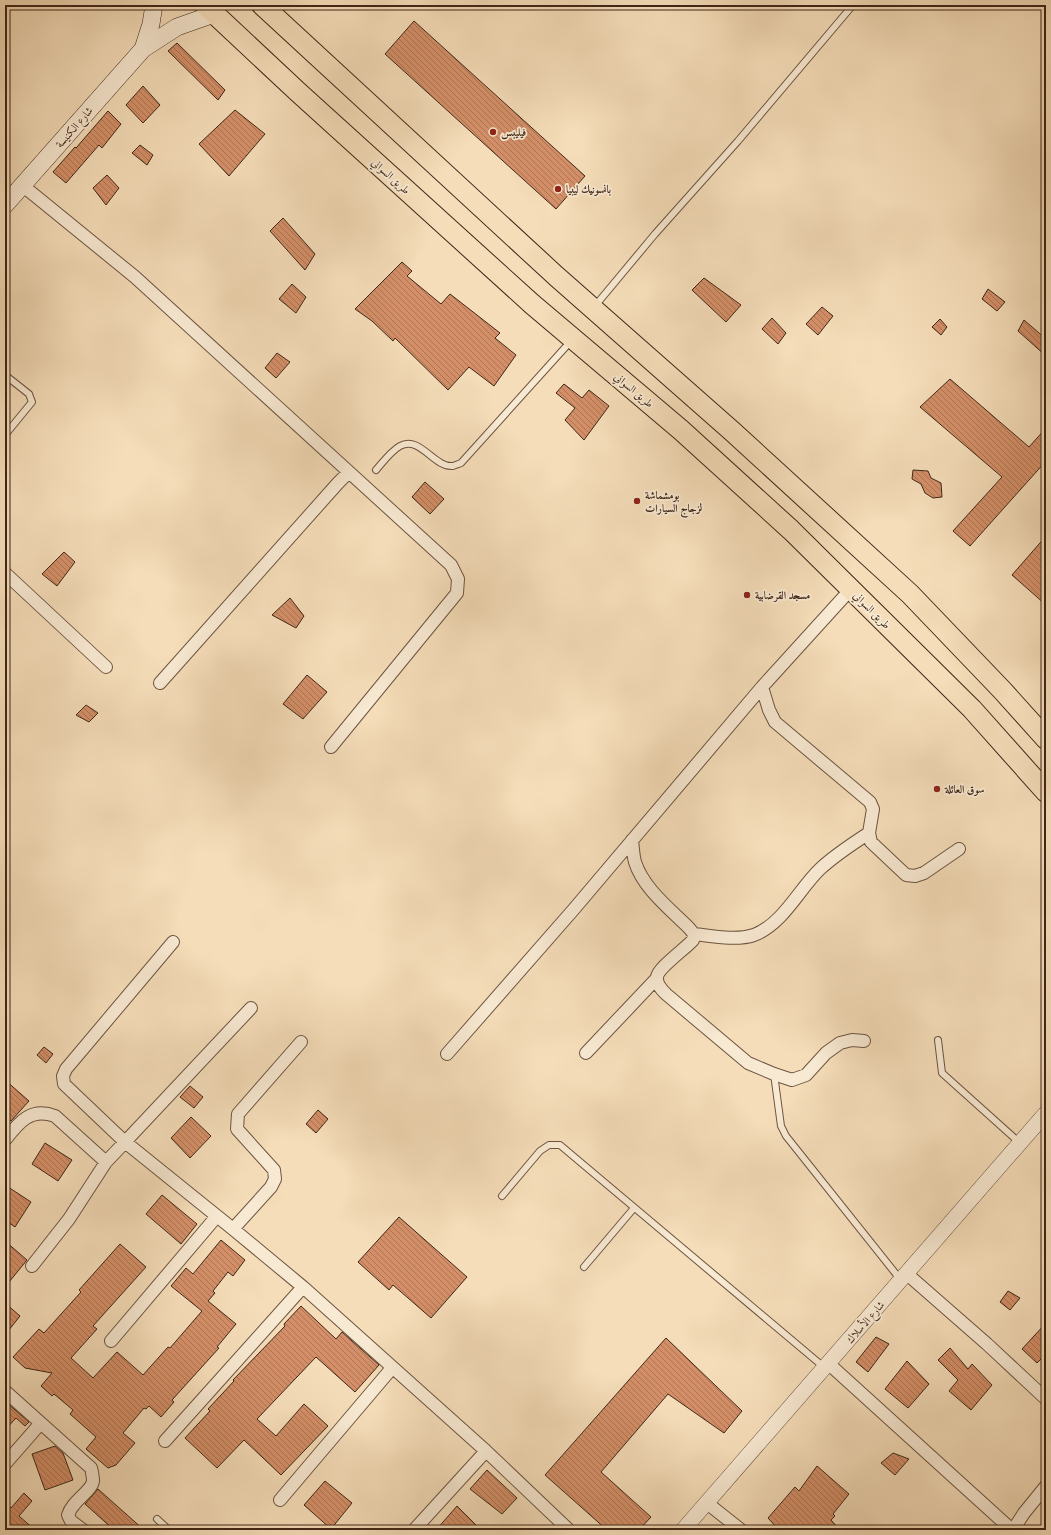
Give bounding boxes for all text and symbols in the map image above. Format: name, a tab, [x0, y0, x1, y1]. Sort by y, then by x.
street label: شارع الكنيسة	[53, 104, 98, 152]
place label: فيليبس	[501, 126, 526, 140]
marker: فيليبس	[488, 127, 498, 137]
street label: طريق السواني	[367, 156, 413, 199]
place label: بانسونيك ليبيا	[566, 183, 611, 197]
marker: بانسونيك ليبيا	[553, 184, 563, 194]
street label: طريق السواني	[610, 370, 656, 412]
place label: بومشماشة لزجاج السيارات	[645, 489, 702, 518]
marker: بومشماشة لزجاج السيارات	[632, 496, 642, 506]
place label: مسجد القرضابية	[755, 589, 810, 603]
street label: طريق السواني	[849, 589, 893, 633]
marker: مسجد القرضابية	[742, 590, 752, 600]
place label: سوق العائلة	[944, 783, 984, 797]
marker: سوق العائلة	[932, 784, 942, 794]
street label: شارع الأسلاك	[842, 1297, 890, 1348]

